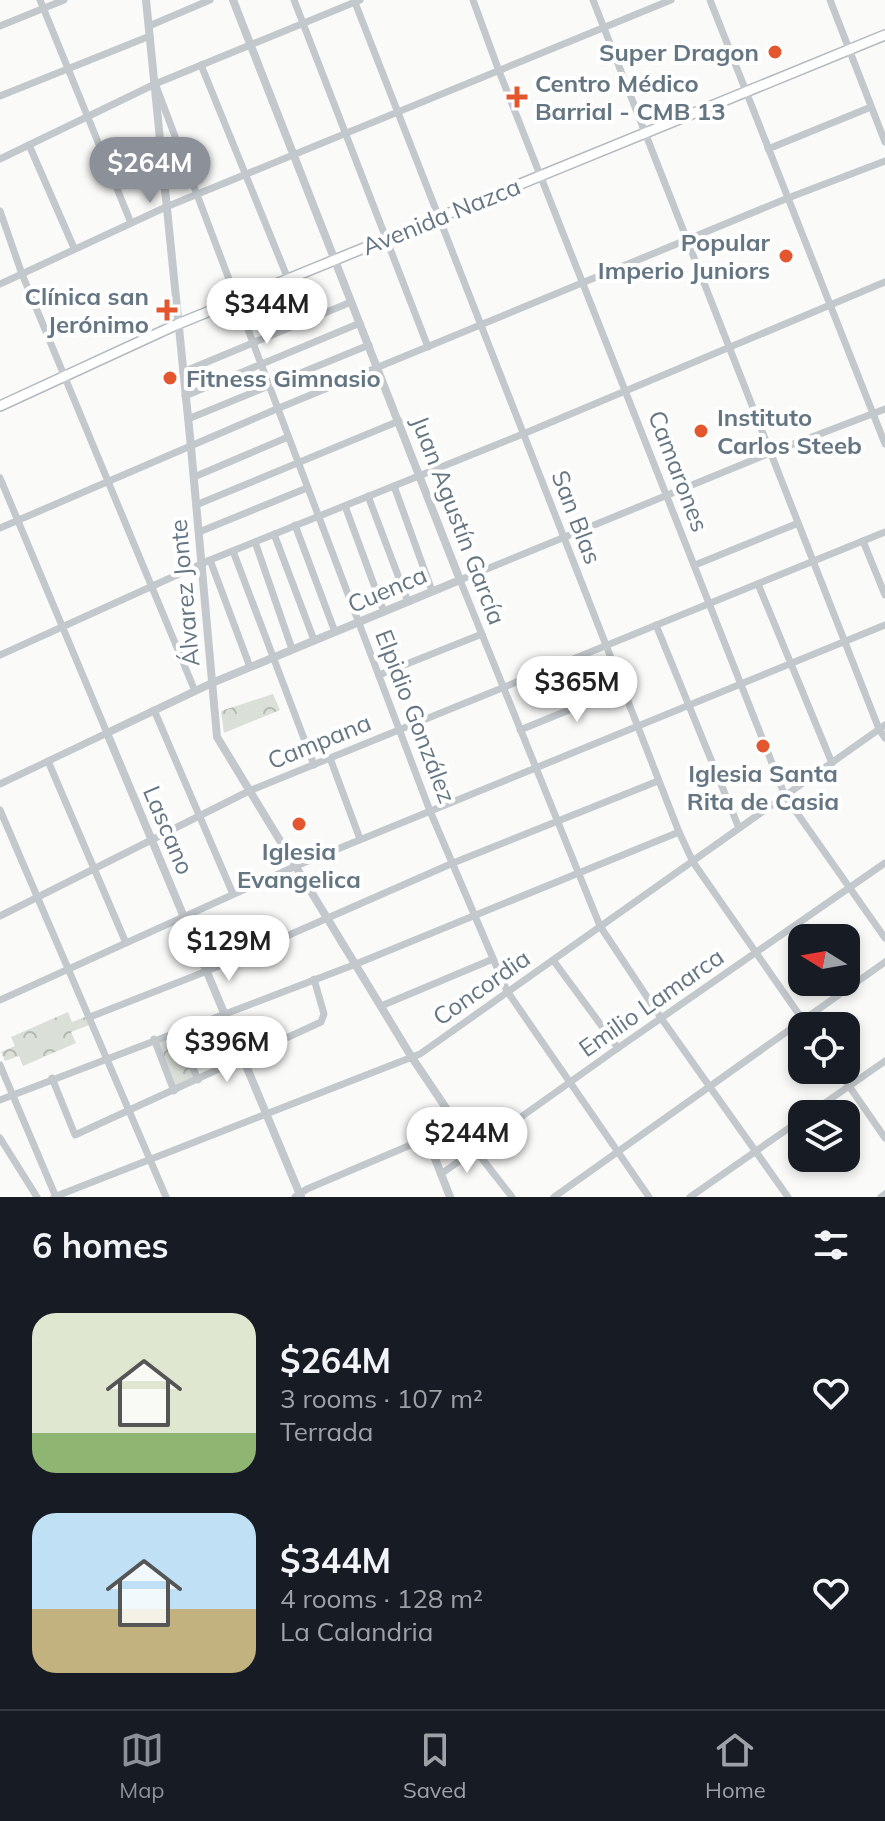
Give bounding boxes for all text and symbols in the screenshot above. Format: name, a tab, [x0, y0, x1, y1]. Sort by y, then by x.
place label: Super Dragon	[599, 37, 759, 67]
marker: Super Dragon	[766, 43, 784, 61]
place label: Centro Médico Barrial - CMB 13	[535, 68, 726, 126]
marker: Centro Médico Barrial - CMB 13	[506, 86, 528, 108]
pin: $264M	[94, 137, 206, 205]
text: $264M	[107, 146, 193, 179]
street label: Avenida Nazca	[357, 171, 525, 261]
place label: Popular Imperio Juniors	[598, 227, 771, 285]
marker: Popular Imperio Juniors	[777, 247, 795, 265]
pin: $344M	[211, 278, 323, 346]
place label: Clínica san Jerónimo	[24, 281, 149, 339]
text: $344M	[224, 287, 310, 320]
marker: Clínica san Jerónimo	[156, 299, 178, 321]
place label: Fitness Gimnasio	[186, 363, 381, 393]
marker: Fitness Gimnasio	[161, 369, 179, 387]
place label: Instituto Carlos Steeb	[717, 402, 862, 460]
street label: Camarones	[642, 406, 716, 536]
street label: Juan Agustín García	[405, 411, 513, 629]
marker: Instituto Carlos Steeb	[692, 422, 710, 440]
street label: San Blas	[545, 466, 609, 568]
street label: Álvarez Jonte	[163, 518, 205, 668]
street label: Cuenca	[343, 559, 431, 619]
street label: Elpidio González	[369, 625, 463, 807]
pin: $365M	[521, 656, 633, 724]
text: $365M	[534, 665, 620, 698]
street label: Campana	[263, 707, 375, 775]
marker: Iglesia Santa Rita de Casia	[754, 737, 772, 755]
place label: Iglesia Santa Rita de Casia	[687, 758, 839, 816]
street label: Lascano	[137, 781, 201, 879]
marker: Iglesia Evangelica	[290, 815, 308, 833]
place label: Iglesia Evangelica	[237, 836, 361, 894]
pin: $129M	[173, 915, 285, 983]
text: $129M	[186, 924, 272, 957]
north arrow	[788, 924, 860, 996]
map controls	[788, 924, 860, 1172]
street label: Emilio Lamarca	[573, 941, 729, 1063]
street label: Concordia	[427, 943, 535, 1031]
button: locate	[788, 1012, 860, 1084]
pin: $396M	[171, 1016, 283, 1084]
text: $396M	[184, 1025, 270, 1058]
button: layers	[788, 1100, 860, 1172]
pin: $244M	[411, 1107, 523, 1175]
text: $244M	[424, 1116, 510, 1149]
icon: filters	[809, 1223, 853, 1267]
text: 6 homes	[32, 1224, 169, 1267]
text: $264M	[280, 1339, 391, 1382]
icon: home	[96, 1345, 192, 1441]
icon: heart	[809, 1371, 853, 1415]
text: 3 rooms · 107 m²	[280, 1382, 483, 1415]
text: Terrada	[280, 1415, 373, 1448]
text: $344M	[280, 1539, 391, 1582]
icon: home	[96, 1545, 192, 1641]
icon: heart	[809, 1571, 853, 1615]
text: 4 rooms · 128 m²	[280, 1582, 483, 1615]
text: La Calandria	[280, 1615, 433, 1648]
tab: Map	[119, 1728, 165, 1804]
tab: Saved	[403, 1728, 467, 1804]
tab: Home	[705, 1728, 766, 1804]

